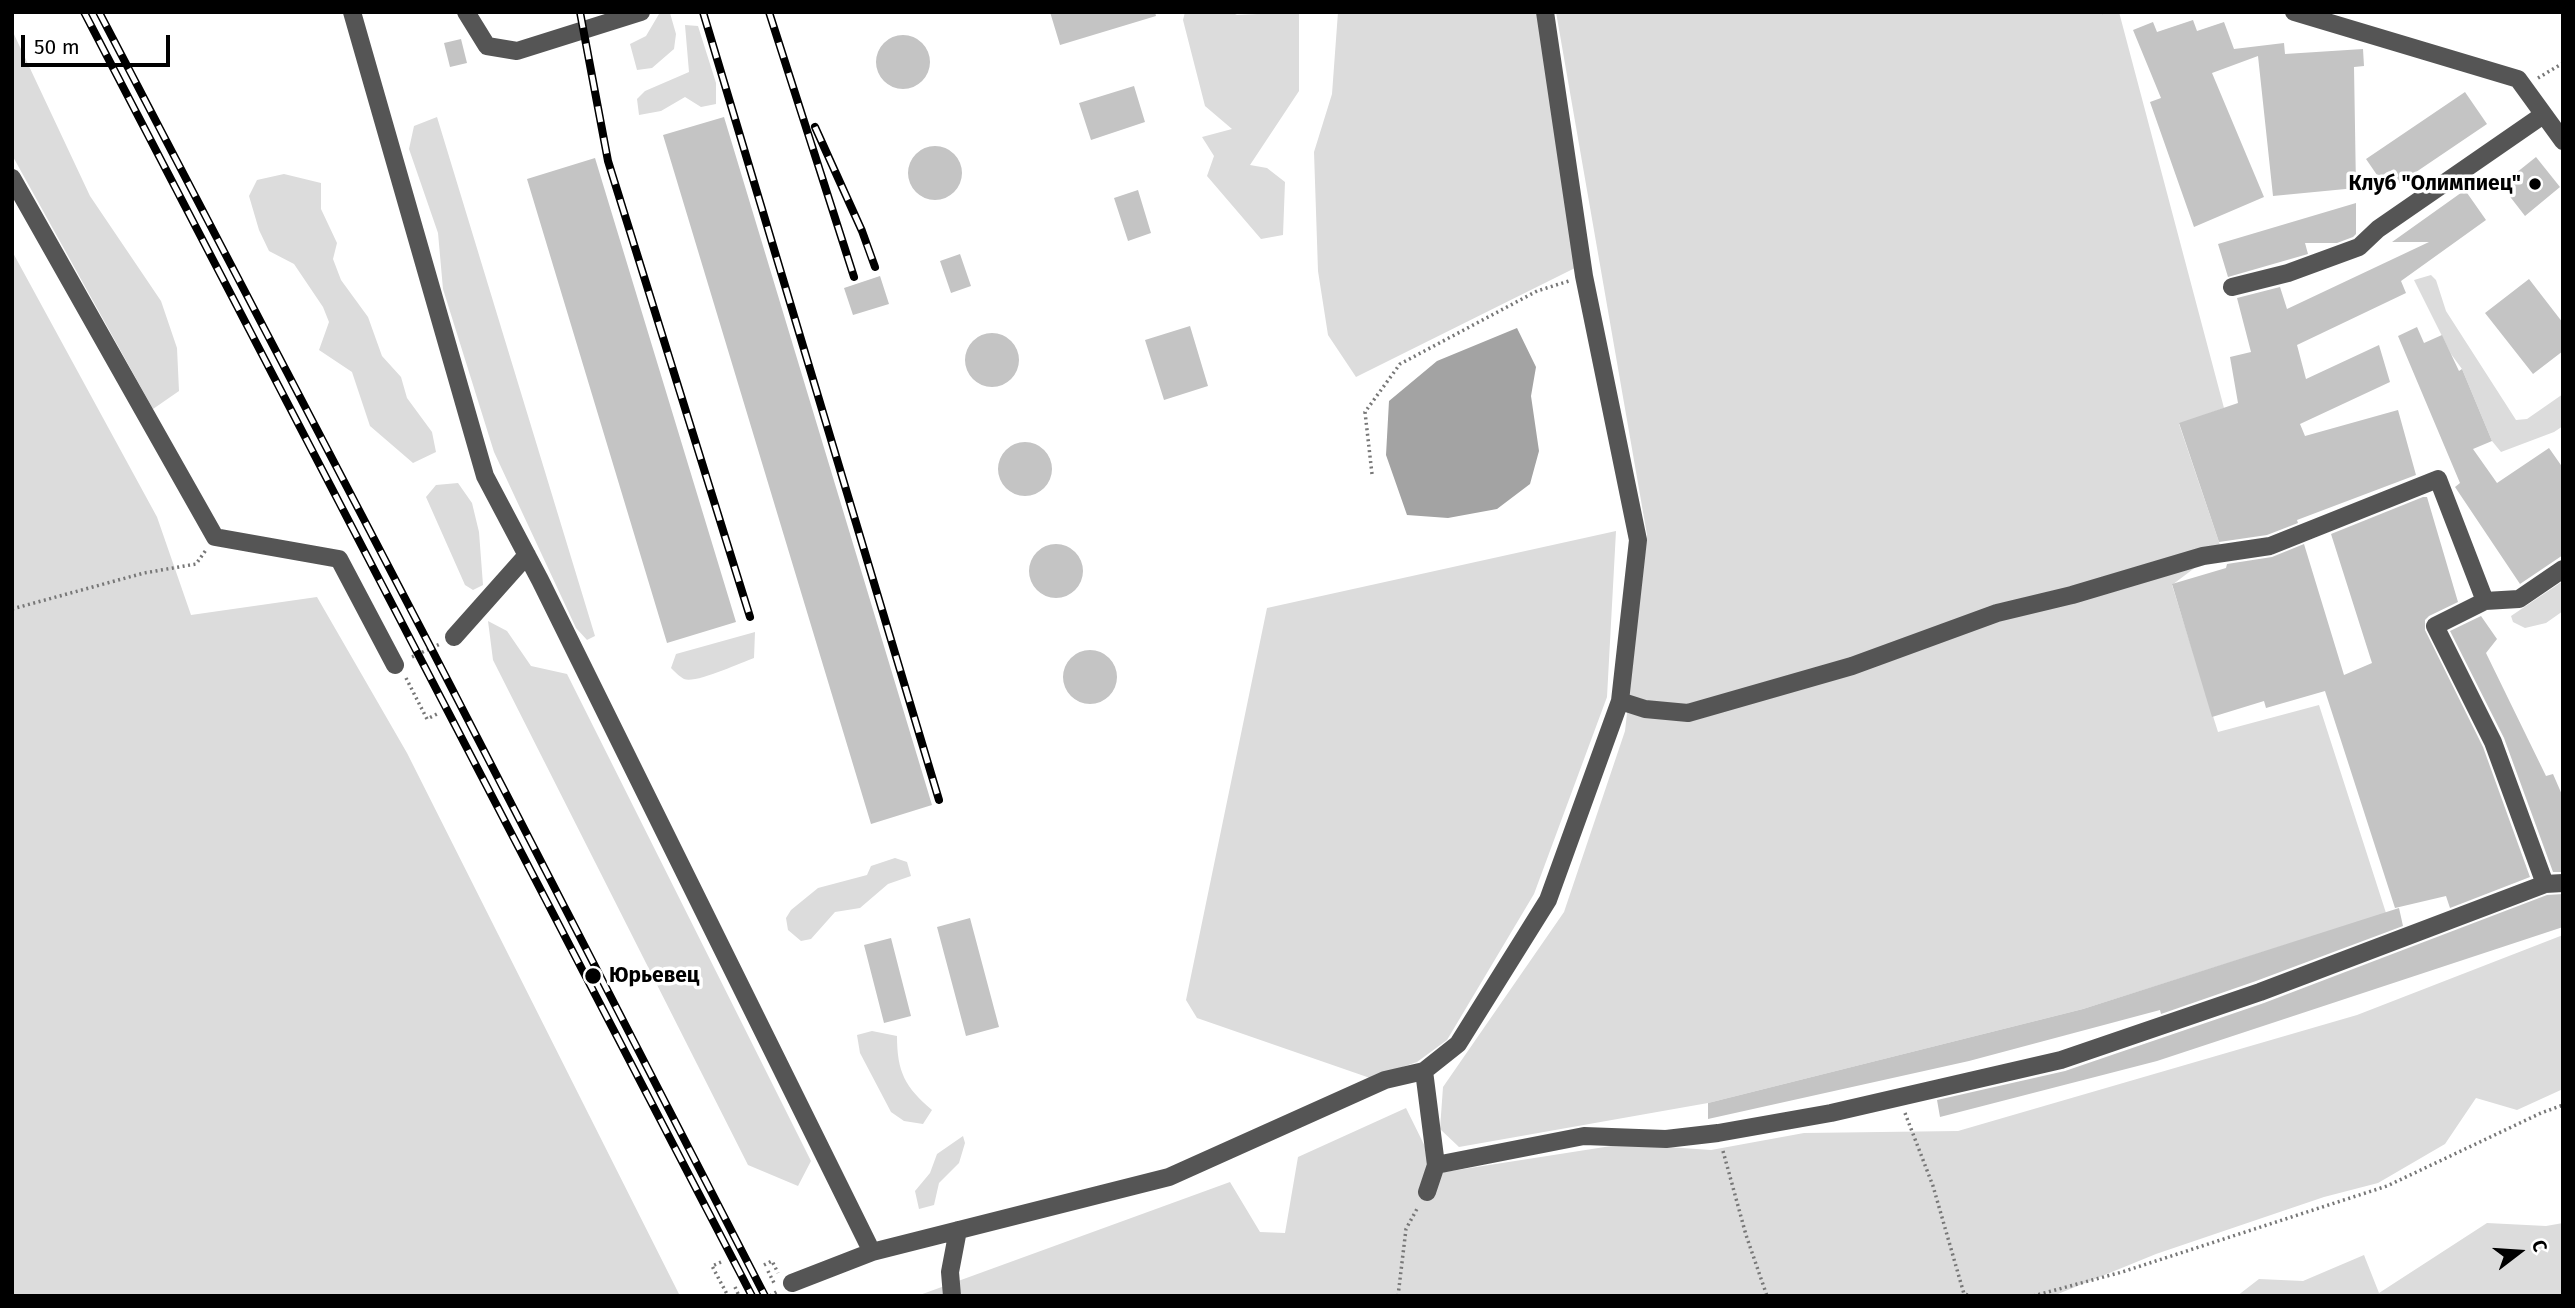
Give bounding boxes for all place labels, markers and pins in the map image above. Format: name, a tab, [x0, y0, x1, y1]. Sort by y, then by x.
place label: Клуб "Олимпиец"	[2349, 171, 2521, 197]
marker: Клуб "Олимпиец"	[2527, 176, 2543, 192]
place label: Юрьевец	[609, 963, 699, 989]
marker: Юрьевец	[583, 966, 603, 986]

